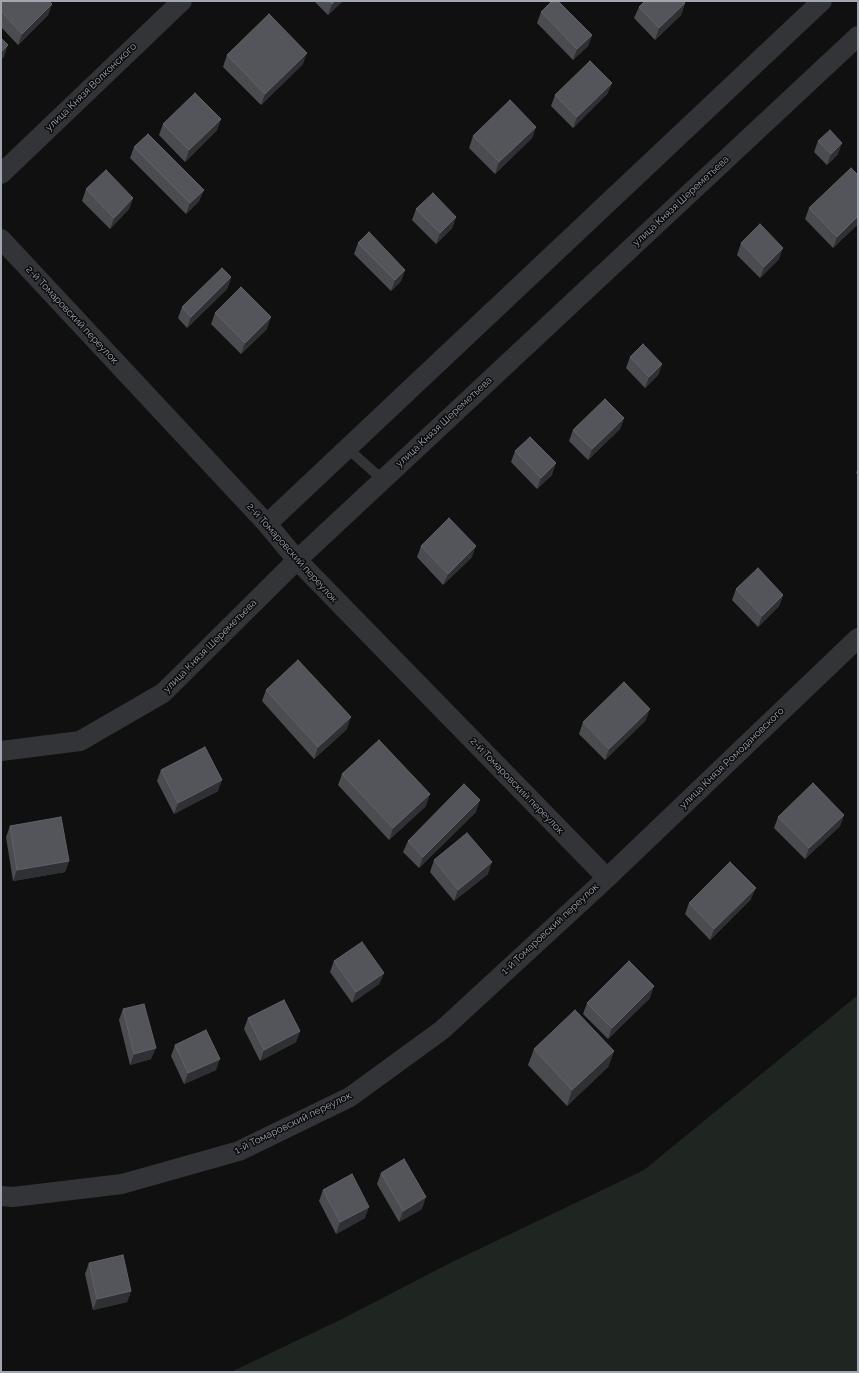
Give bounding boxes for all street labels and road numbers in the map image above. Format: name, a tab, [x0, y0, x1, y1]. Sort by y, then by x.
street label: улица Князя Волконского	[43, 40, 139, 134]
street label: улица Князя Шереметьева	[630, 153, 732, 249]
street label: 2-й Томаровский переулок	[23, 264, 121, 366]
street label: улица Князя Шереметьева	[393, 374, 495, 470]
street label: 2-й Томаровский переулок	[244, 501, 340, 605]
street label: улица Князя Шереметьева	[161, 597, 259, 695]
street label: улица Князя Ромодановского	[677, 705, 787, 811]
street label: 2-й Томаровский переулок	[468, 735, 566, 837]
street label: 1-й Томаровский переулок	[499, 881, 601, 977]
street label: 1-й Томаровский переулок	[233, 1089, 353, 1157]

